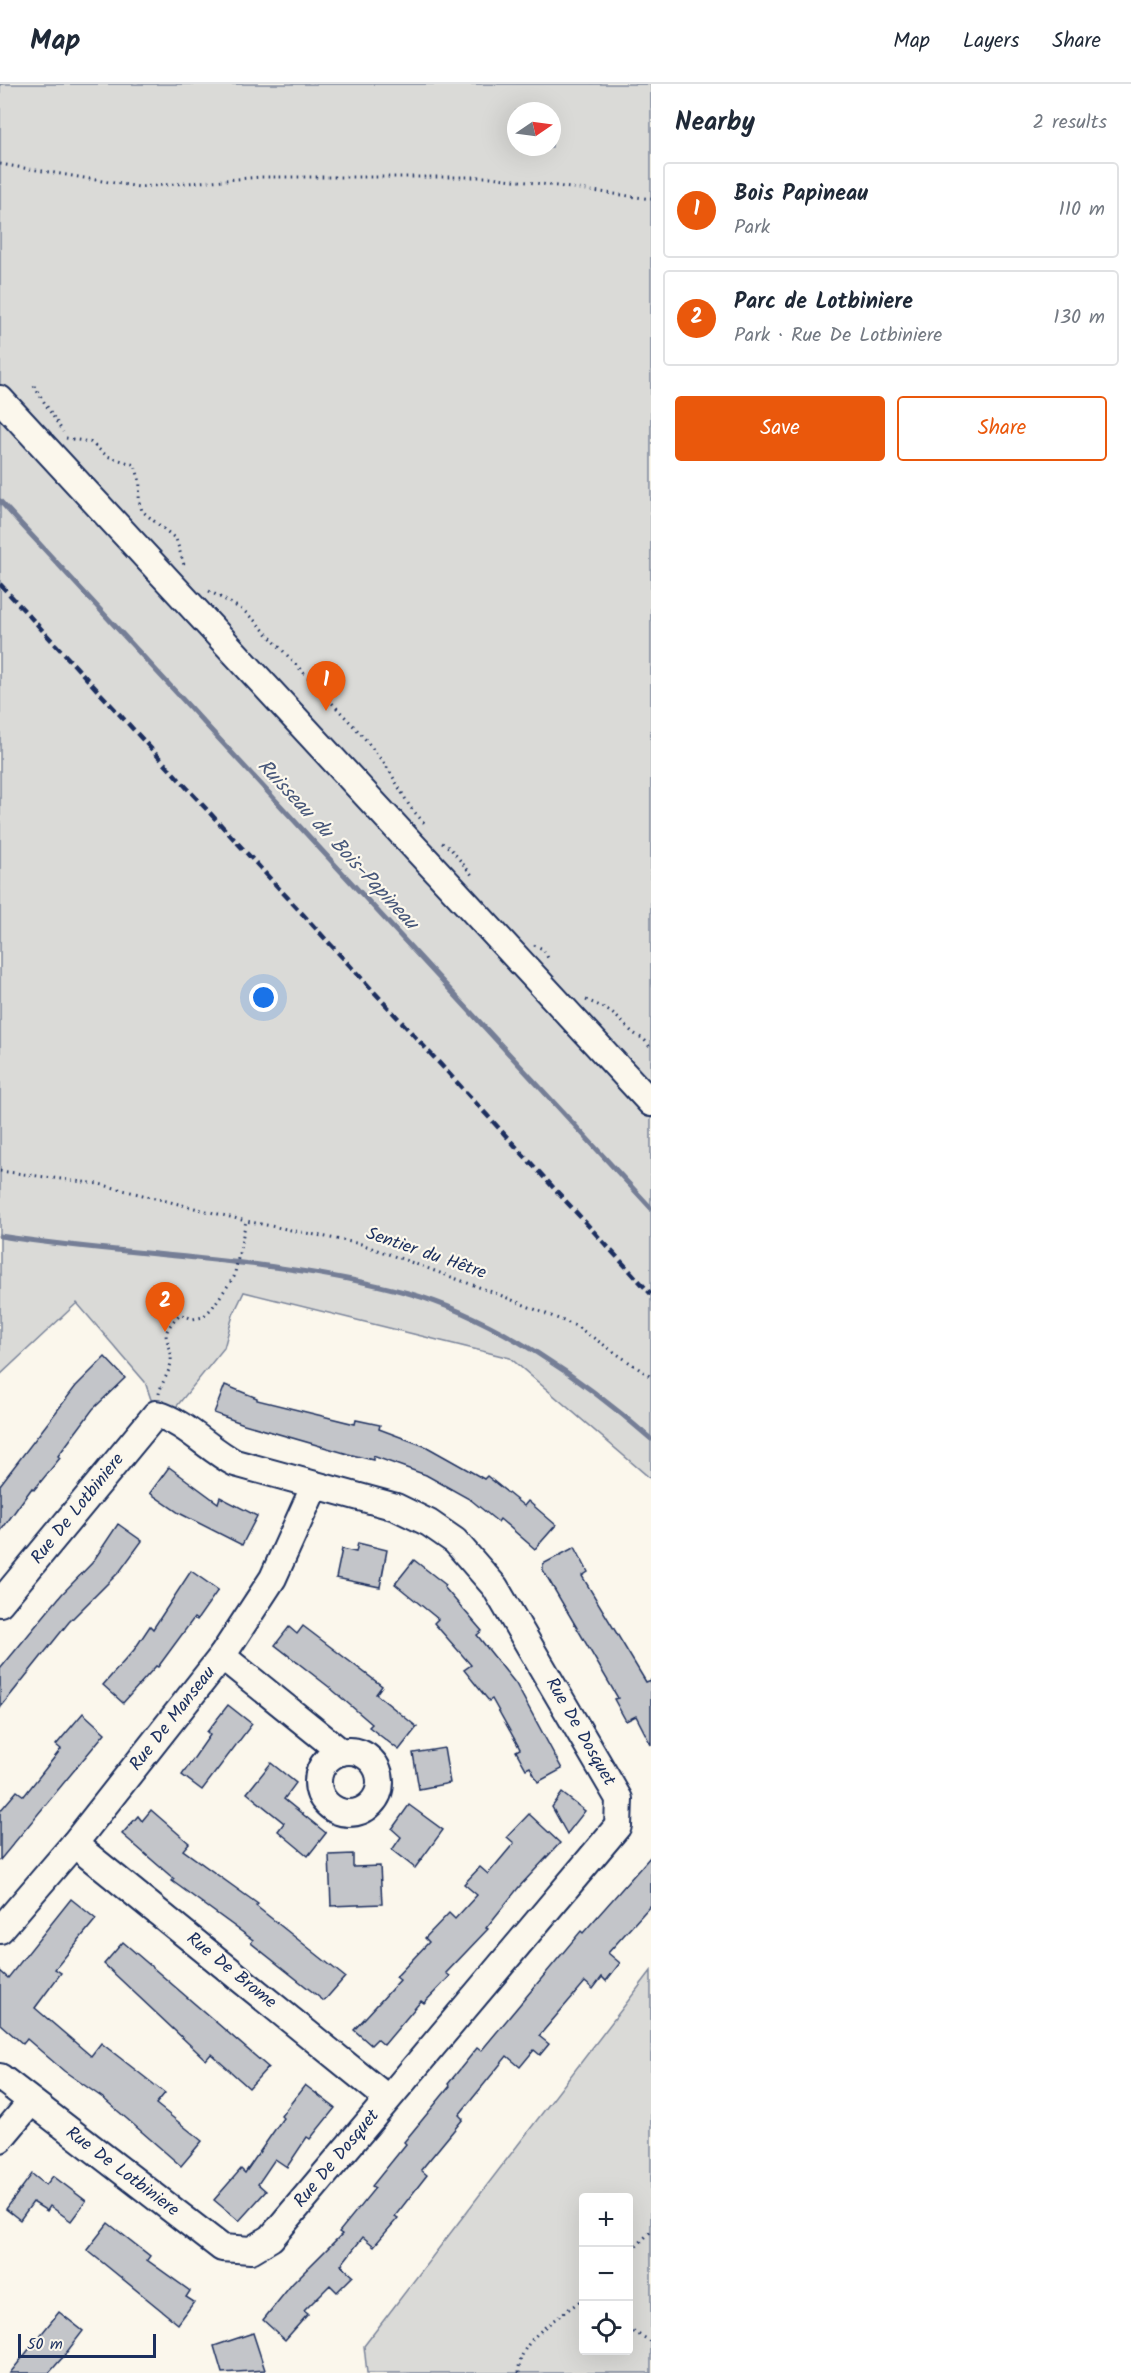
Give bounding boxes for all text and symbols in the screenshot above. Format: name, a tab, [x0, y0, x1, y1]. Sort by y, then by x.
text: Map	[30, 19, 81, 64]
text: Map	[893, 25, 930, 58]
text: Layers	[963, 25, 1019, 58]
text: Share	[1052, 25, 1101, 58]
north arrow	[507, 102, 561, 156]
text: Nearby	[675, 102, 755, 144]
text: 2 results	[1032, 107, 1107, 139]
text: Bois Papineau	[734, 177, 868, 212]
text: 1	[693, 194, 700, 226]
text: 110 m	[1059, 194, 1105, 226]
text: Park	[734, 212, 770, 244]
text: Parc de Lotbiniere	[734, 285, 913, 320]
text: 2	[691, 302, 702, 334]
text: 130 m	[1053, 302, 1105, 334]
text: Park · Rue De Lotbiniere	[734, 320, 942, 352]
button: Save	[675, 396, 885, 461]
button: Share	[897, 396, 1107, 461]
pin: 1	[306, 662, 346, 711]
water label: Ruisseau du Bois-Papineau	[249, 752, 427, 940]
your location	[249, 983, 278, 1012]
street label: Sentier du Hêtre	[362, 1220, 490, 1288]
pin: 2	[146, 1282, 184, 1332]
street label: Rue De Lotbiniere	[24, 1447, 132, 1571]
street label: Rue De Manseau	[123, 1660, 224, 1778]
street label: Rue De Dosquet	[537, 1672, 623, 1793]
street label: Rue De Brome	[179, 1925, 283, 2017]
street label: Rue De Dosquet	[287, 2103, 388, 2215]
street label: Rue De Lotbiniere	[59, 2119, 185, 2225]
map controls	[579, 2193, 633, 2355]
button: +	[579, 2193, 633, 2247]
button: −	[579, 2247, 633, 2301]
button: locate	[579, 2301, 633, 2355]
scale bar	[18, 2331, 156, 2358]
text: 50 m	[27, 2332, 63, 2357]

